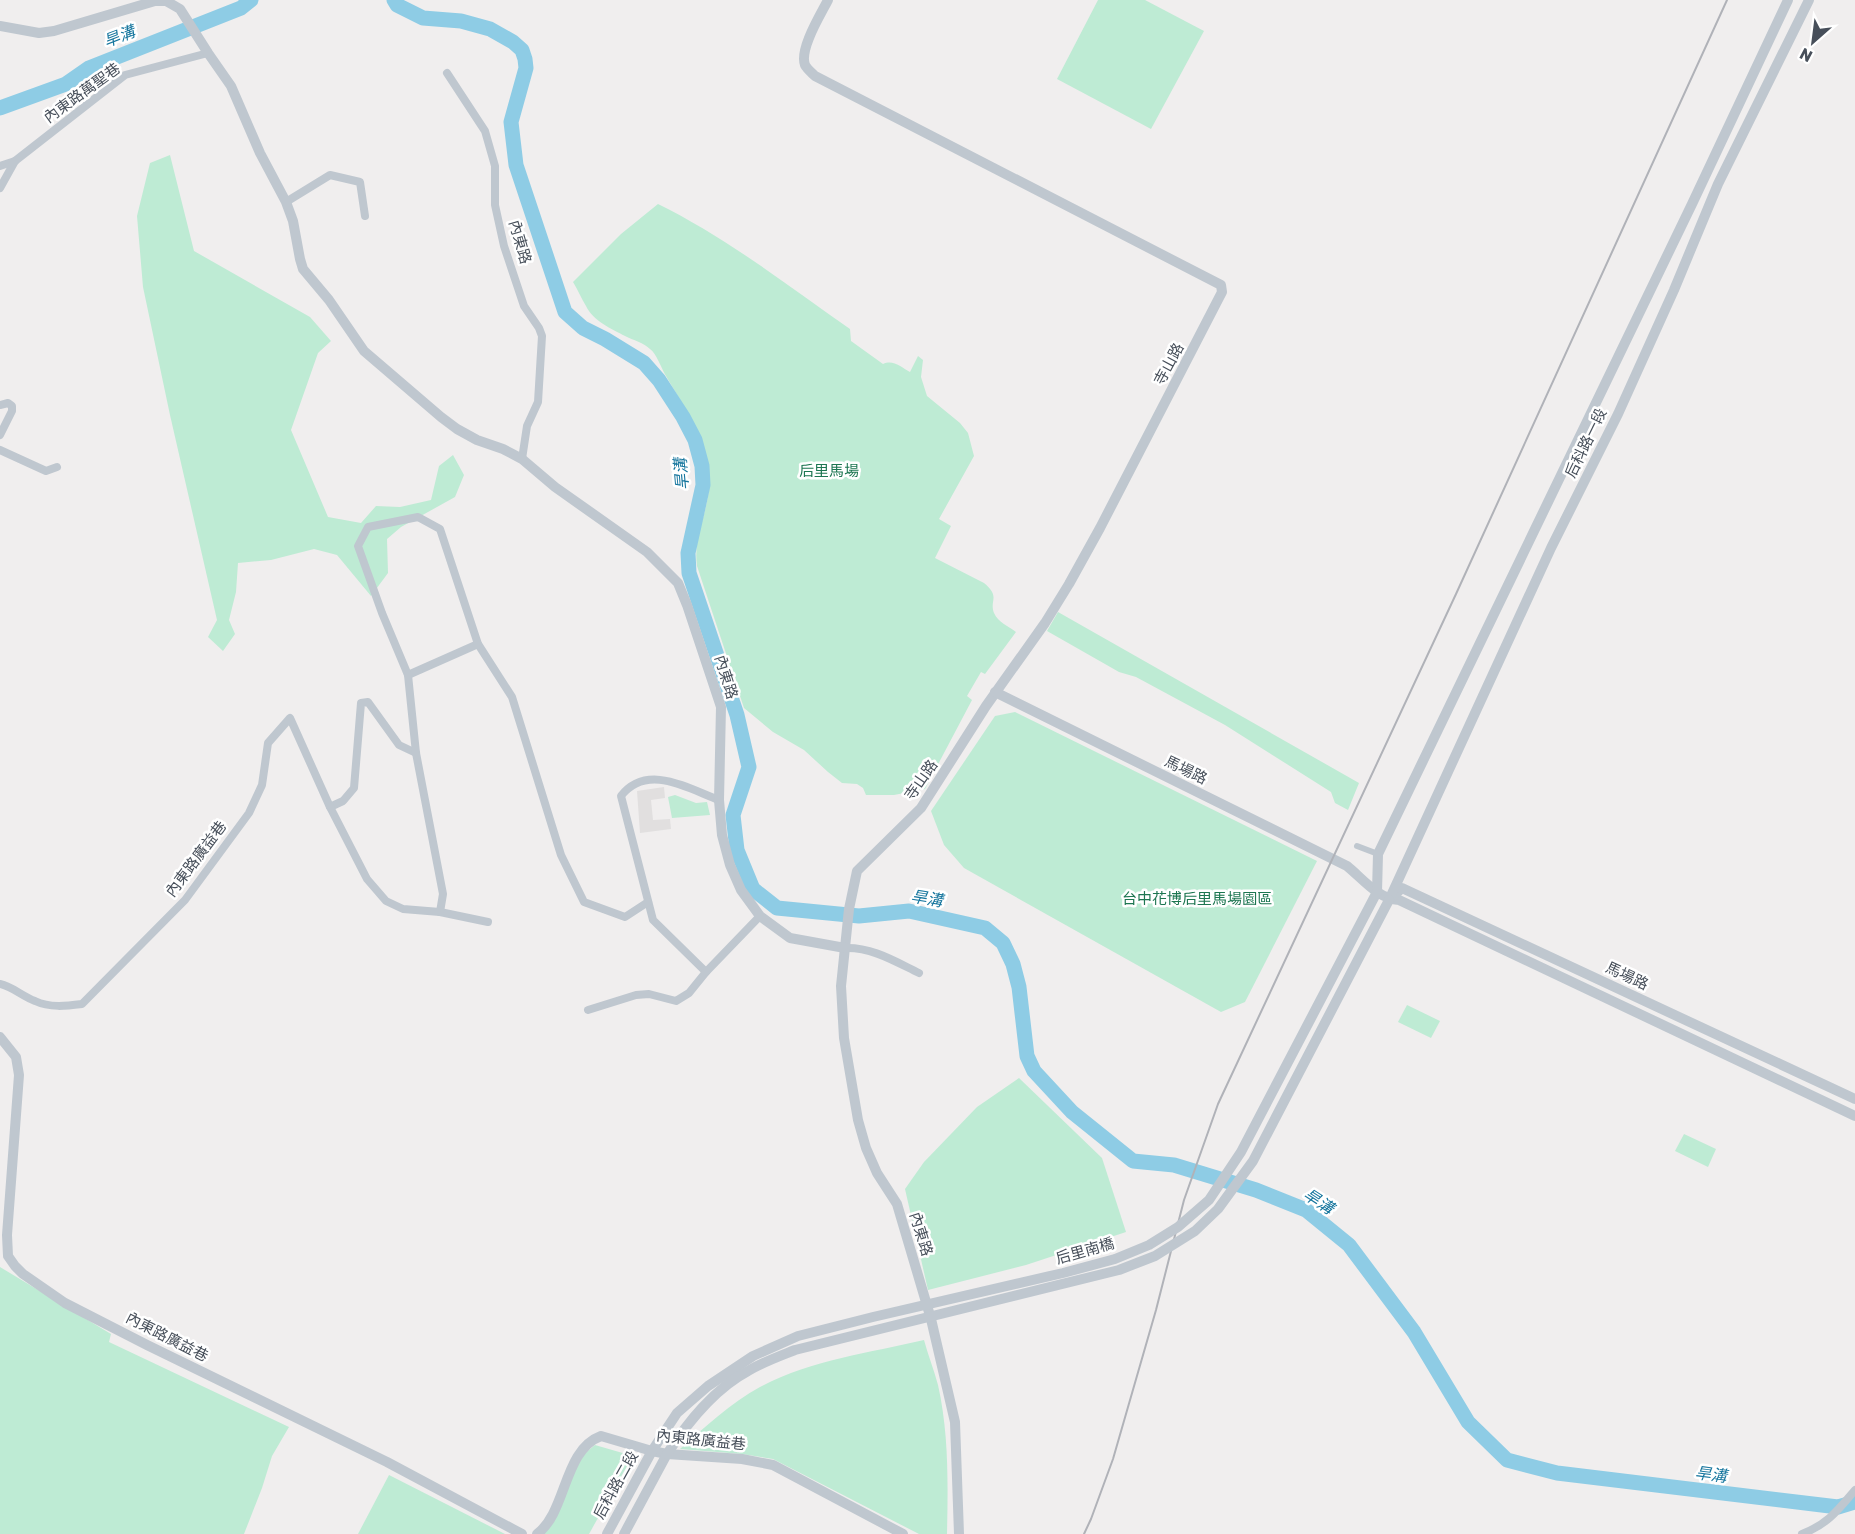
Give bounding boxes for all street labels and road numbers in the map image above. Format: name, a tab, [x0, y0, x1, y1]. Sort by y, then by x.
street label: 內東路萬聖巷	[40, 59, 124, 127]
street label: 內東路	[505, 218, 535, 266]
street label: 寺山路	[1150, 340, 1188, 388]
street label: 后科路一段	[1561, 405, 1611, 481]
street label: 內東路	[711, 653, 741, 701]
street label: 馬場路	[1162, 752, 1210, 788]
street label: 寺山路	[901, 756, 941, 804]
street label: 內東路廣益巷	[162, 818, 230, 900]
street label: 馬場路	[1603, 958, 1651, 994]
street label: 內東路	[906, 1210, 936, 1258]
street label: 后里南橋	[1054, 1234, 1116, 1268]
street label: 內東路廣益巷	[123, 1309, 211, 1365]
street label: 內東路廣益巷	[655, 1426, 747, 1454]
street label: 后科路二段	[590, 1448, 642, 1522]

